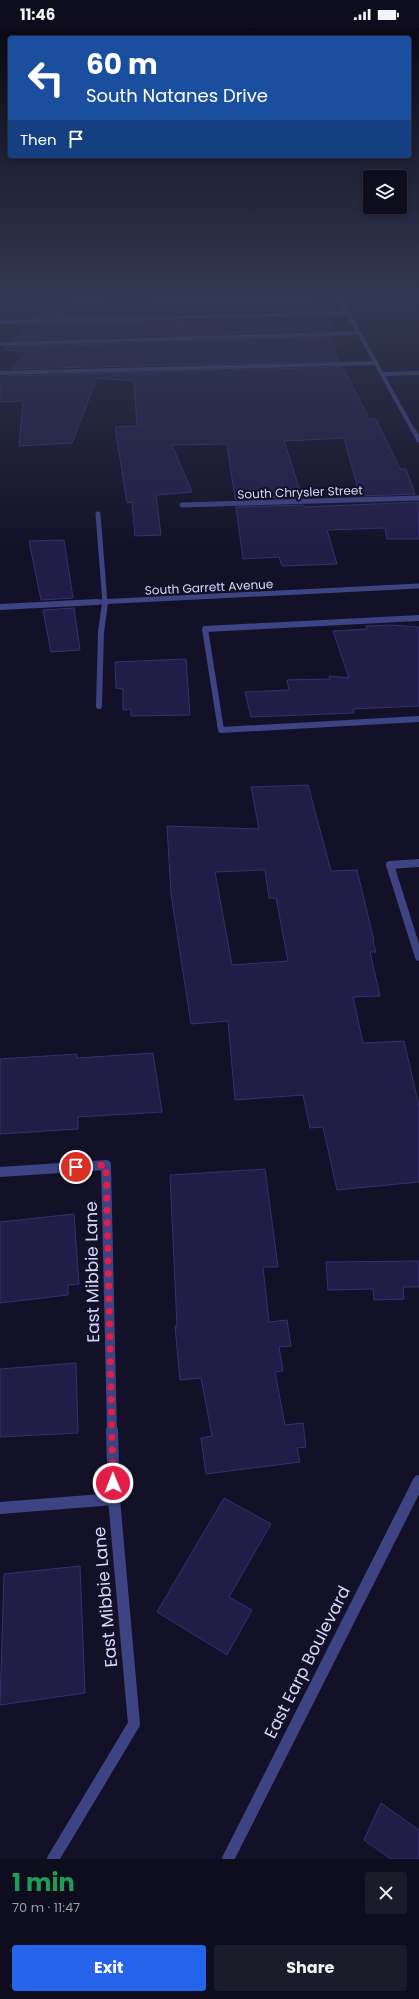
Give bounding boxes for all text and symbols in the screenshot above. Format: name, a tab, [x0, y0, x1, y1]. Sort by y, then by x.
text: 11:46	[20, 4, 55, 25]
text: 60 m	[86, 45, 158, 84]
icon: left	[20, 52, 72, 104]
text: South Natanes Drive	[86, 83, 268, 108]
icon: arrive	[65, 128, 87, 150]
text: Then	[20, 129, 57, 150]
map controls	[363, 170, 407, 214]
button: layers	[363, 170, 407, 214]
street label: South Chrysler Street	[237, 481, 363, 503]
street label: South Garrett Avenue	[144, 575, 274, 599]
pin	[59, 1150, 93, 1184]
icon: arrive	[65, 1156, 87, 1178]
street label: East Mibbie Lane	[79, 1201, 105, 1343]
position arrow	[92, 1462, 134, 1504]
street label: East Mibbie Lane	[87, 1526, 123, 1668]
street label: East Earp Boulevard	[258, 1582, 356, 1742]
text: 1 min	[12, 1866, 75, 1899]
button: close	[365, 1872, 407, 1914]
text: 70 m · 11:47	[12, 1898, 80, 1917]
button: Exit	[12, 1945, 206, 1991]
button: Share	[214, 1945, 407, 1991]

